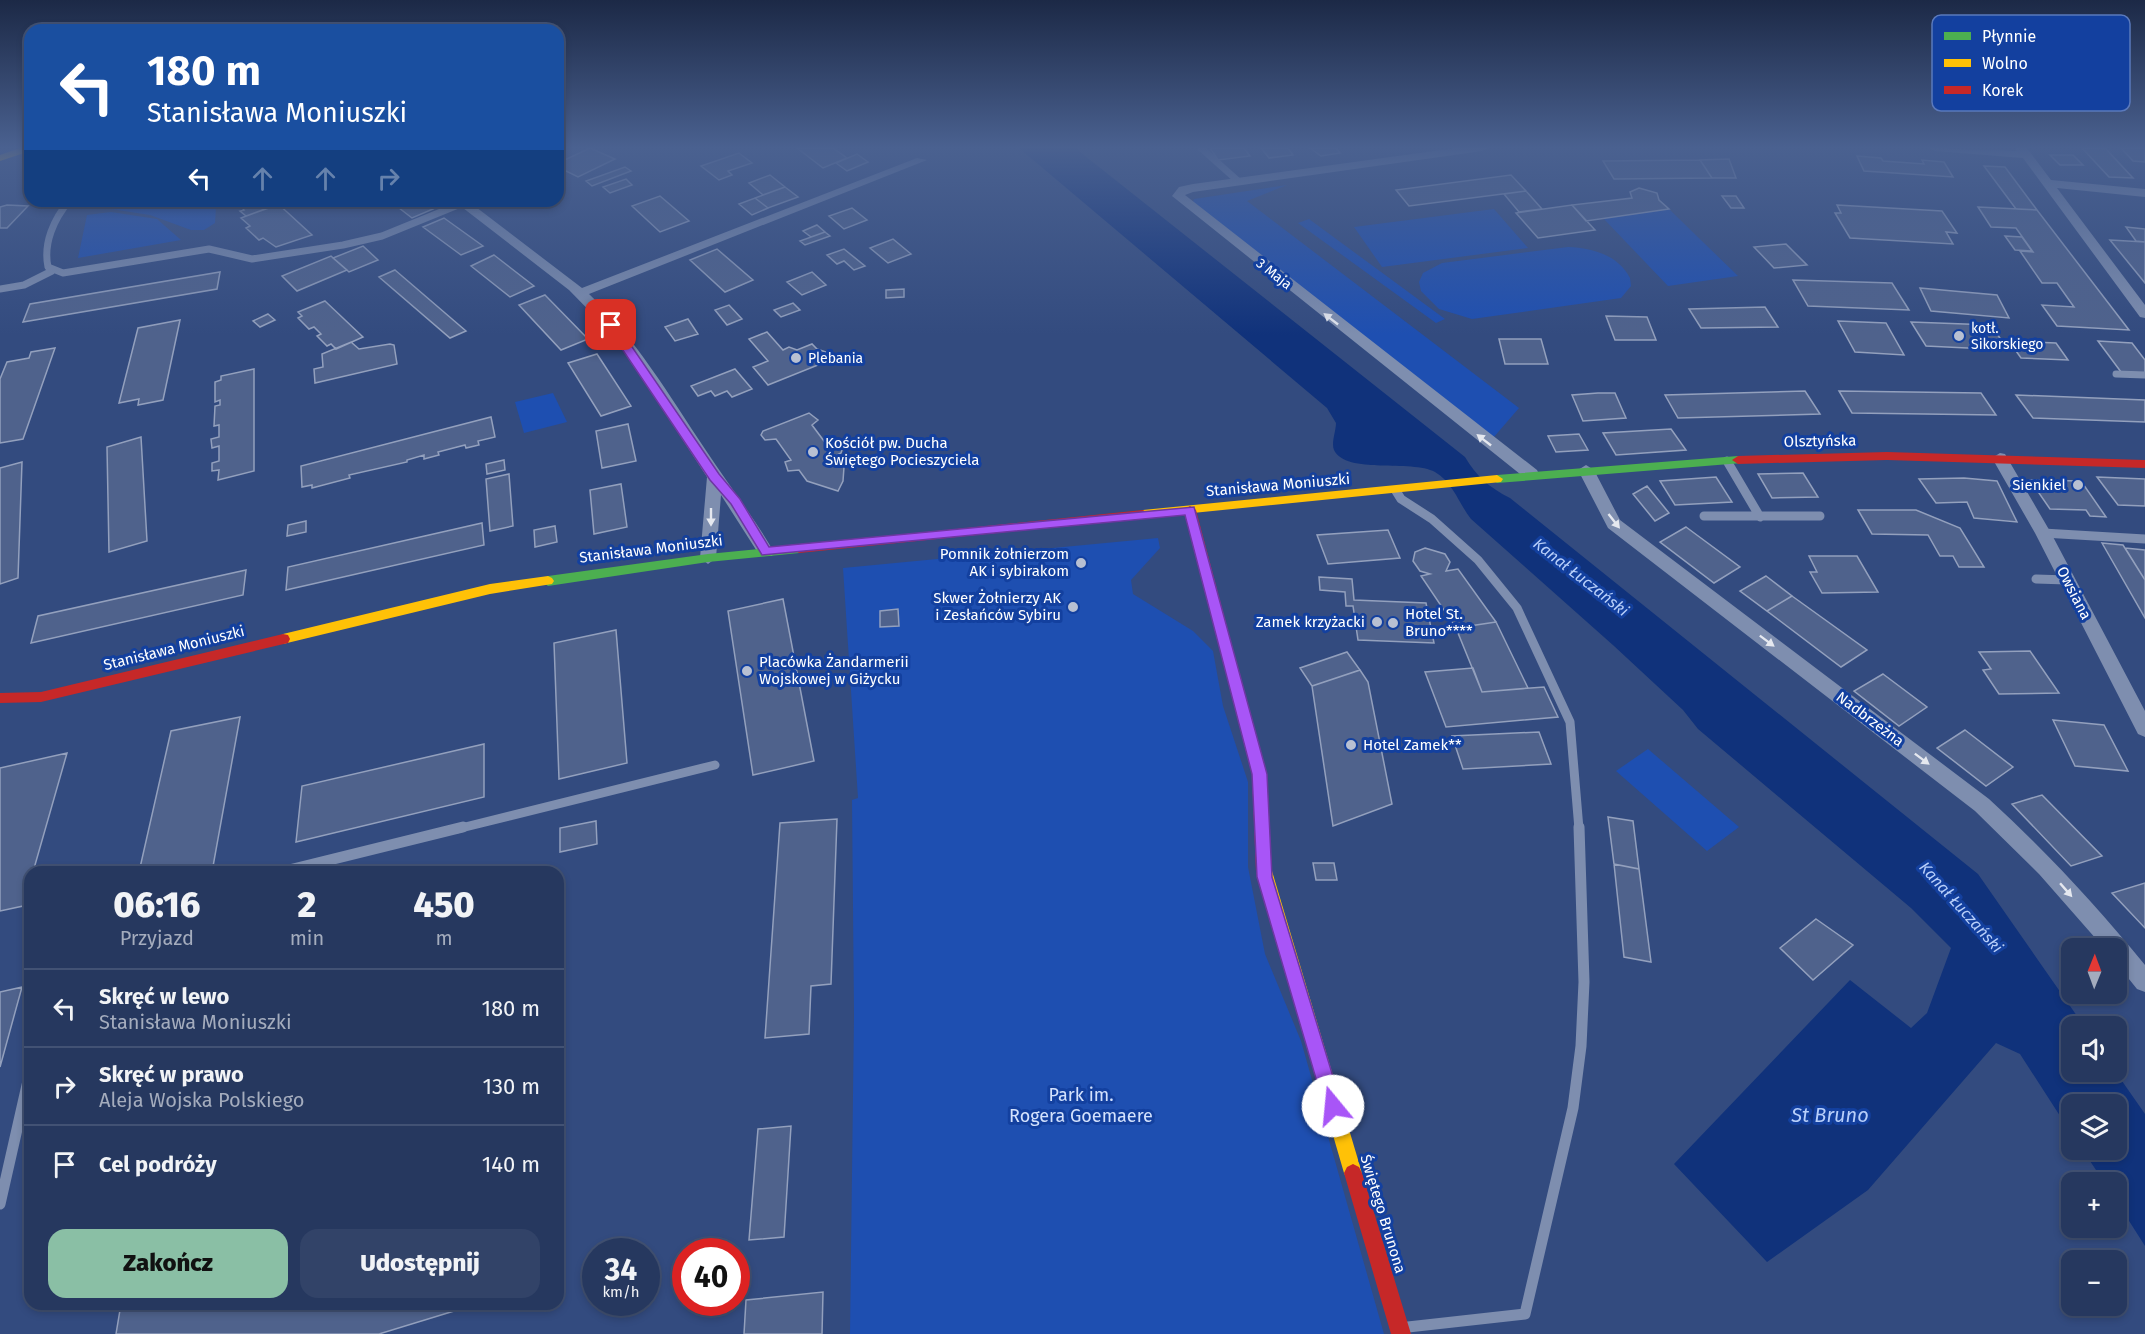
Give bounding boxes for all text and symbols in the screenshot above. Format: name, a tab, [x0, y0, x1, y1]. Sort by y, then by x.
legend	[1932, 15, 2130, 111]
text: Płynnie	[1982, 27, 2036, 46]
text: 180 m	[147, 46, 261, 96]
icon: left	[48, 48, 126, 126]
text: Wolno	[1982, 54, 2028, 73]
text: Korek	[1982, 81, 2024, 100]
text: Stanisława Moniuszki	[147, 97, 407, 129]
icon: left	[183, 162, 216, 195]
icon: ahead	[246, 162, 279, 195]
icon: ahead	[309, 162, 342, 195]
icon: right	[372, 162, 405, 195]
street label: 3 Maja	[1253, 255, 1295, 293]
pin	[585, 299, 636, 350]
icon: arrive	[594, 308, 627, 341]
one-way arrow	[1323, 312, 1339, 325]
place label: kotł. Sikorskiego	[1971, 320, 2044, 353]
marker: kotł. Sikorskiego	[1952, 329, 1966, 343]
place label: Plebania	[808, 350, 863, 367]
marker: Plebania	[789, 351, 803, 365]
street label: Olsztyńska	[1784, 431, 1856, 451]
one-way arrow	[1476, 433, 1492, 446]
place label: Kościół pw. Ducha Świętego Pocieszyciela	[825, 434, 980, 469]
marker: Kościół pw. Ducha Świętego Pocieszyciela	[806, 445, 820, 459]
street label: Stanisława Moniuszki	[1205, 470, 1351, 500]
place label: Sienkiel	[2012, 476, 2067, 494]
marker: Sienkiel	[2071, 478, 2085, 492]
one-way arrow	[706, 508, 716, 527]
one-way arrow	[1608, 513, 1621, 529]
street label: Stanisława Moniuszki	[578, 531, 724, 567]
water label: Kanał Łuczański	[1530, 534, 1633, 620]
place label: Pomnik żołnierzom AK i sybirakom	[940, 545, 1069, 580]
marker: Pomnik żołnierzom AK i sybirakom	[1074, 556, 1088, 570]
street label: Owsiana	[2053, 563, 2095, 623]
place label: Skwer Żołnierzy AK i Zesłańców Sybiru	[933, 589, 1061, 624]
marker: Skwer Żołnierzy AK i Zesłańców Sybiru	[1066, 600, 1080, 614]
place label: Hotel St. Bruno****	[1405, 605, 1473, 640]
place label: Zamek krzyżacki	[1256, 613, 1365, 631]
marker: Zamek krzyżacki	[1370, 615, 1384, 629]
marker: Hotel St. Bruno****	[1386, 616, 1400, 630]
street label: Stanisława Moniuszki	[102, 622, 246, 674]
one-way arrow	[1759, 635, 1775, 647]
place label: Placówka Żandarmerii Wojskowej w Giżycku	[759, 653, 909, 688]
marker: Placówka Żandarmerii Wojskowej w Giżycku	[740, 664, 754, 678]
street label: Nadbrzeżna	[1833, 688, 1907, 750]
place label: Hotel Zamek**	[1363, 736, 1462, 754]
marker: Hotel Zamek**	[1344, 738, 1358, 752]
one-way arrow	[1915, 753, 1930, 765]
water label: Kanał Łuczański	[1915, 858, 2007, 957]
one-way arrow	[2059, 882, 2072, 897]
text: 06:16	[113, 883, 200, 927]
text: 2	[297, 883, 316, 927]
text: 450	[413, 883, 475, 927]
text: Przyjazd	[120, 926, 194, 950]
text: min	[290, 926, 324, 950]
text: m	[435, 926, 453, 950]
north arrow	[2061, 938, 2127, 1004]
map controls	[2061, 938, 2127, 1316]
text: Skręć w lewo	[99, 983, 229, 1010]
icon: left	[48, 992, 81, 1025]
text: 180 m	[481, 995, 540, 1022]
text: Stanisława Moniuszki	[99, 1010, 292, 1034]
button: sound	[2061, 1016, 2127, 1082]
text: Skręć w prawo	[99, 1061, 244, 1088]
icon: right	[48, 1070, 81, 1103]
text: 130 m	[483, 1073, 540, 1100]
position arrow	[1301, 1074, 1365, 1138]
park label: Park im. Rogera Goemaere	[1009, 1084, 1153, 1127]
text: Aleja Wojska Polskiego	[99, 1088, 304, 1112]
button: layers	[2061, 1094, 2127, 1160]
water label: St Bruno	[1790, 1103, 1869, 1127]
icon: arrive	[48, 1148, 81, 1181]
text: Cel podróży	[99, 1151, 217, 1178]
text: 140 m	[482, 1151, 540, 1178]
street label: Świętego Brunona	[1356, 1152, 1410, 1276]
button: +	[2061, 1172, 2127, 1238]
button: Zakończ	[48, 1229, 288, 1298]
button: Udostępnij	[300, 1229, 540, 1298]
speed limit sign: 40	[672, 1238, 750, 1316]
button: −	[2061, 1250, 2127, 1316]
text: 34	[605, 1252, 637, 1288]
text: km/h	[602, 1283, 640, 1301]

